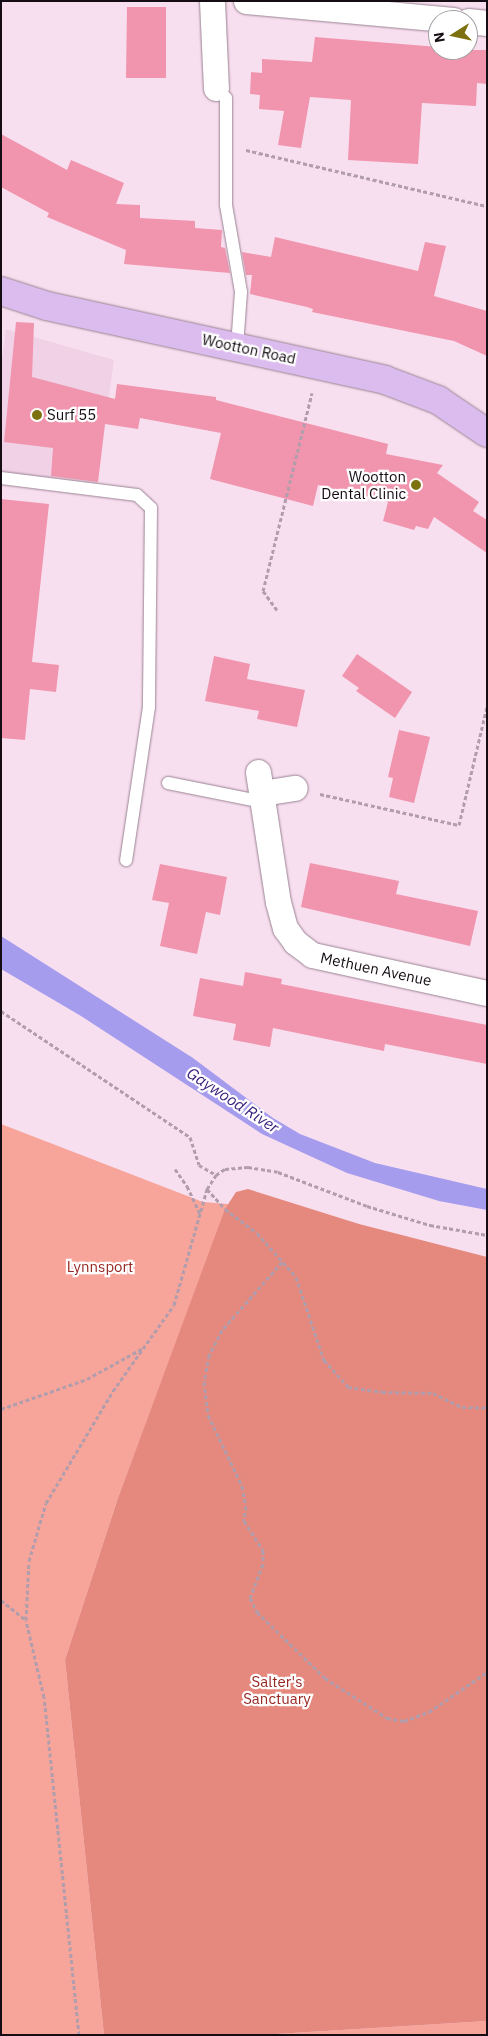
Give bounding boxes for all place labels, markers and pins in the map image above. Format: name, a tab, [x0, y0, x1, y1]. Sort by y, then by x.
place label: Surf 55	[47, 406, 96, 424]
marker: Surf 55	[31, 409, 43, 421]
place label: Wootton Dental Clinic	[321, 467, 406, 502]
marker: Wootton Dental Clinic	[410, 479, 422, 491]

